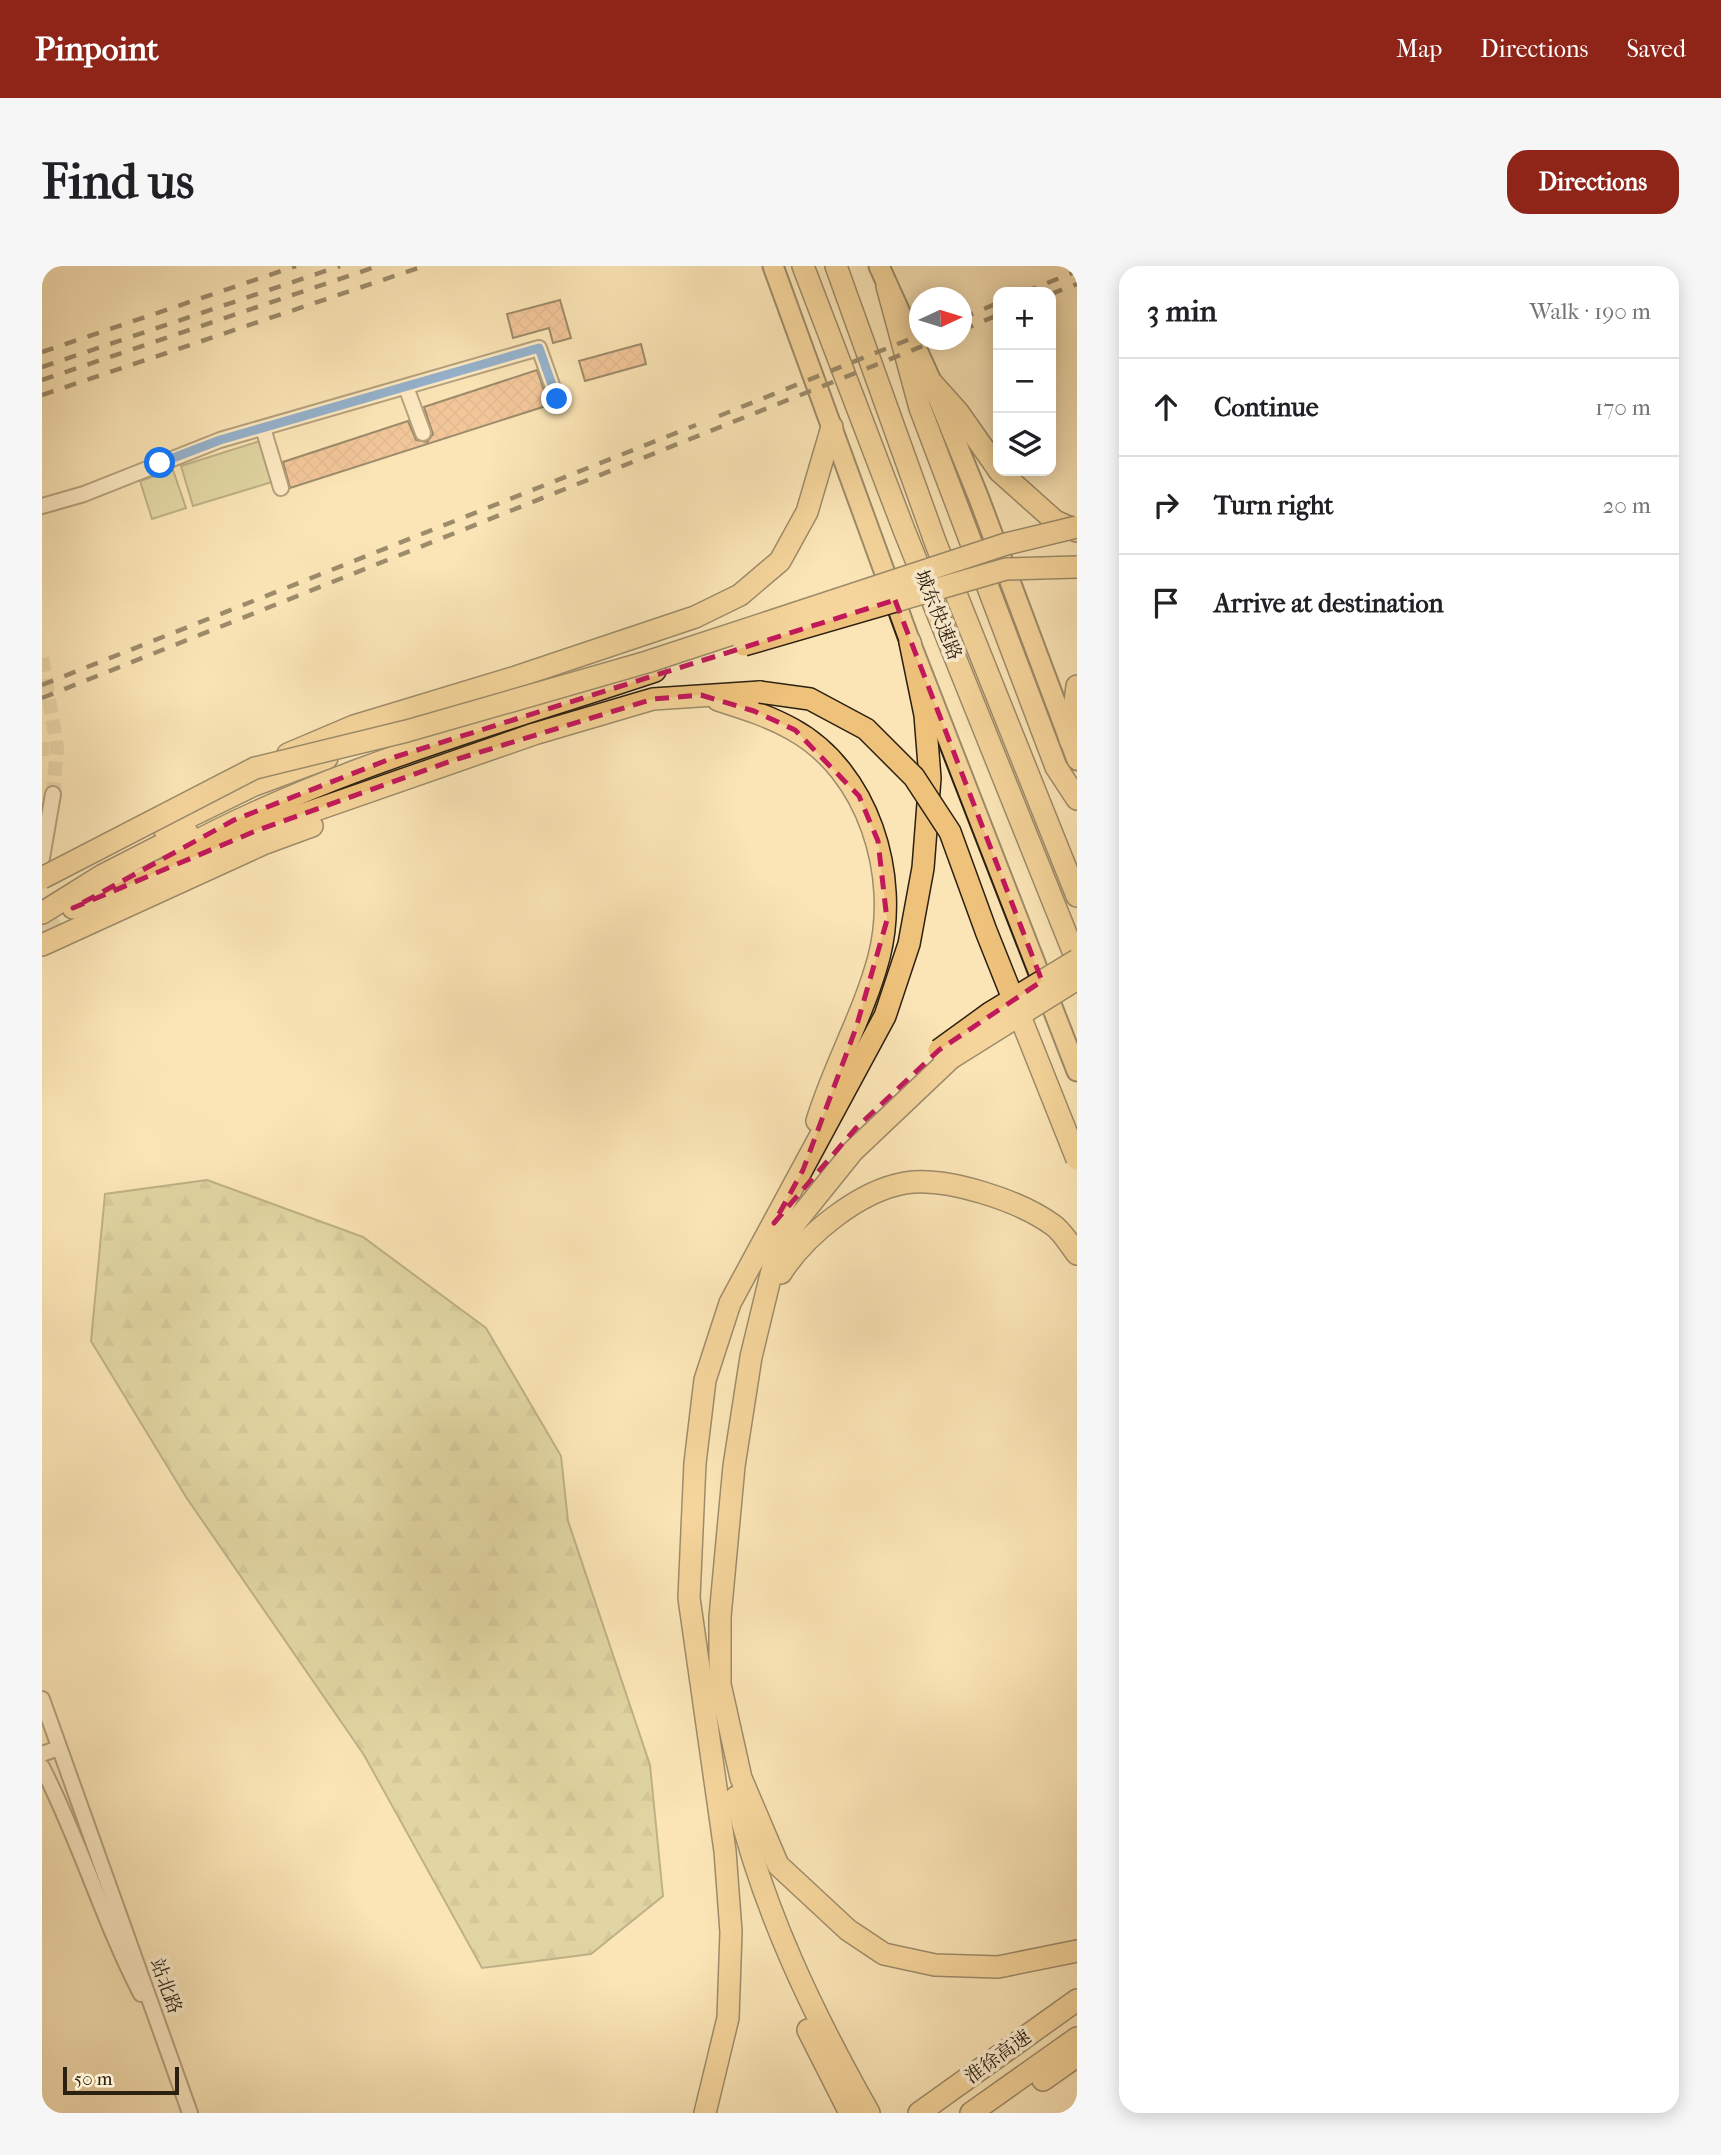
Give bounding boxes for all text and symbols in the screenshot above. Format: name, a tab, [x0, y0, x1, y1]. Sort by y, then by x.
text: Pinpoint	[35, 30, 159, 69]
text: Map	[1396, 35, 1442, 63]
text: Directions	[1480, 35, 1588, 63]
text: Saved	[1626, 35, 1686, 63]
button: Directions	[1507, 150, 1679, 214]
text: Find us	[42, 153, 194, 211]
north arrow	[909, 287, 972, 350]
map controls	[993, 287, 1056, 476]
button: +	[993, 287, 1056, 350]
text: 3 min	[1147, 294, 1217, 329]
text: Walk · 190 m	[1530, 298, 1651, 325]
button: −	[993, 350, 1056, 413]
route end	[541, 383, 572, 414]
icon: ahead	[1147, 388, 1185, 426]
text: Continue	[1214, 392, 1319, 423]
text: 170 m	[1595, 394, 1651, 421]
button: layers	[993, 413, 1056, 476]
route start	[144, 447, 175, 478]
icon: right	[1147, 486, 1185, 524]
text: Turn right	[1214, 490, 1334, 521]
text: 20 m	[1602, 492, 1651, 519]
street label: 城东快速路	[910, 567, 966, 663]
icon: arrive	[1147, 584, 1185, 622]
text: Arrive at destination	[1214, 588, 1444, 619]
street label: 站北路	[146, 1955, 186, 2017]
street label: 淮徐高速	[961, 2026, 1035, 2088]
scale bar	[63, 2064, 178, 2096]
text: 50 m	[74, 2068, 113, 2090]

